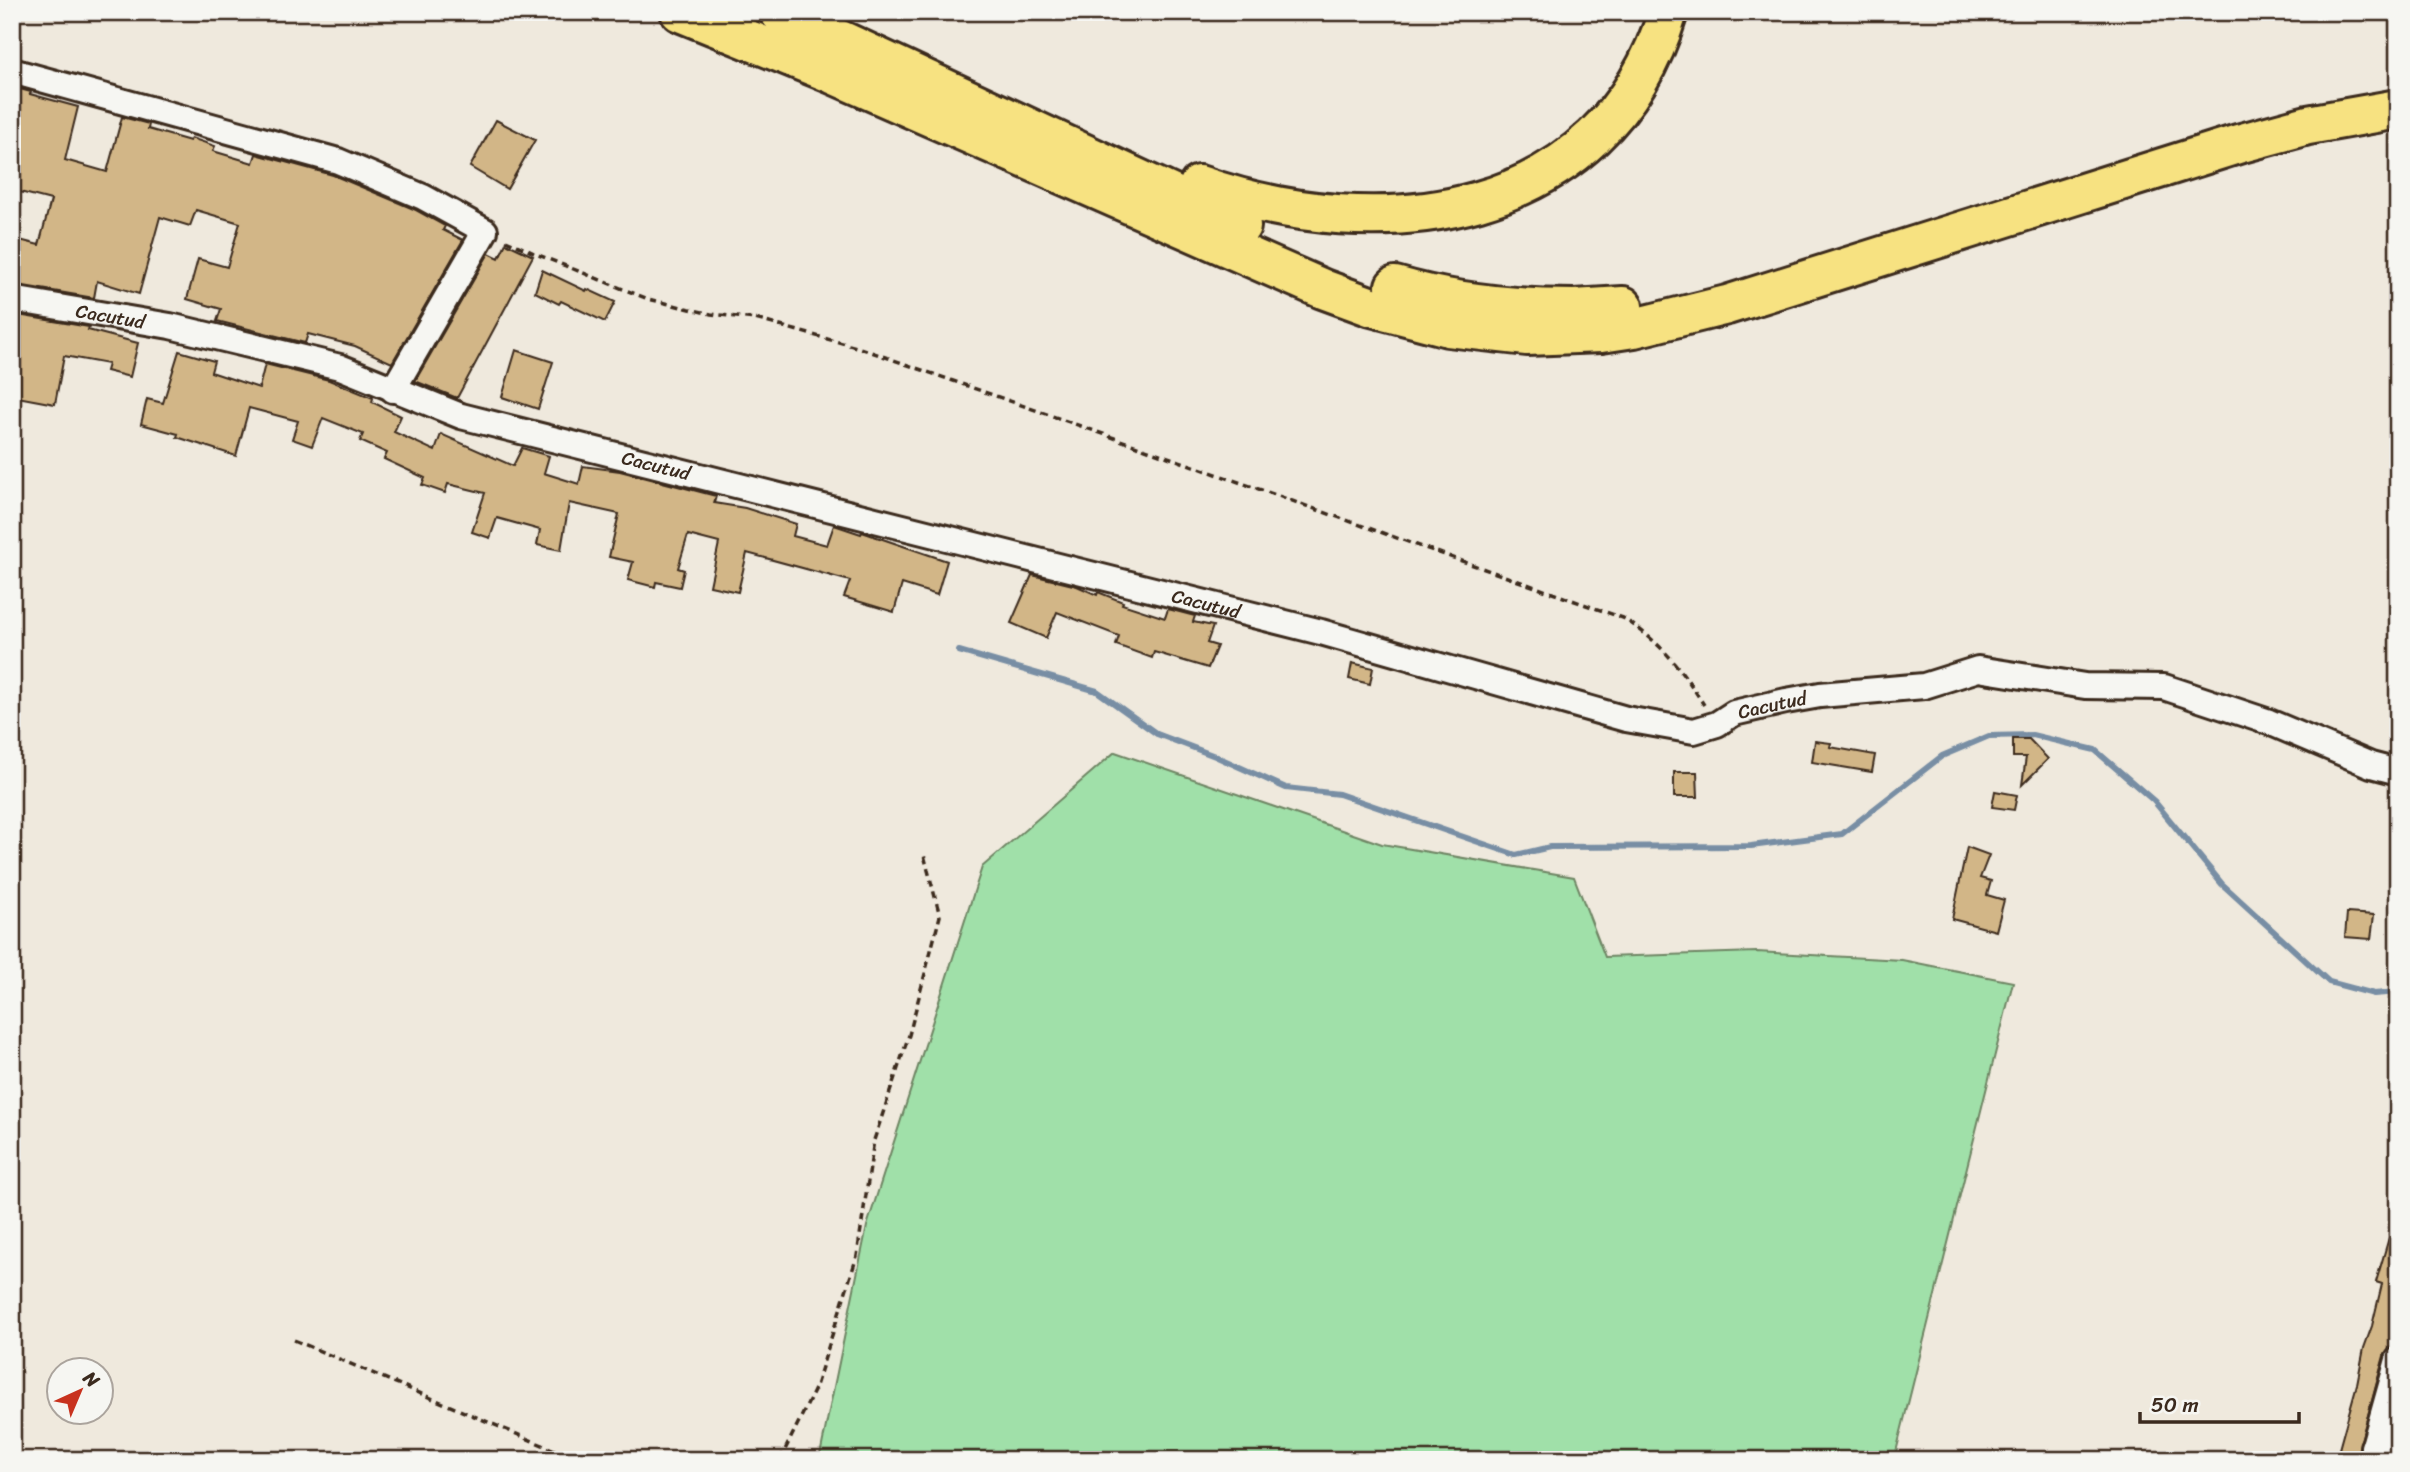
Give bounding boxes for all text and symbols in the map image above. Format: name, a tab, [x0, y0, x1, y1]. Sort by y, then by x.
street label: Cacutud	[73, 294, 150, 338]
street label: Cacutud	[618, 441, 696, 490]
street label: Cacutud	[1168, 579, 1246, 628]
street label: Cacutud	[1734, 681, 1811, 728]
north arrow	[46, 1356, 116, 1426]
text: N	[75, 1362, 108, 1396]
scale bar	[2140, 1381, 2300, 1425]
text: 50 m	[2151, 1386, 2199, 1424]

